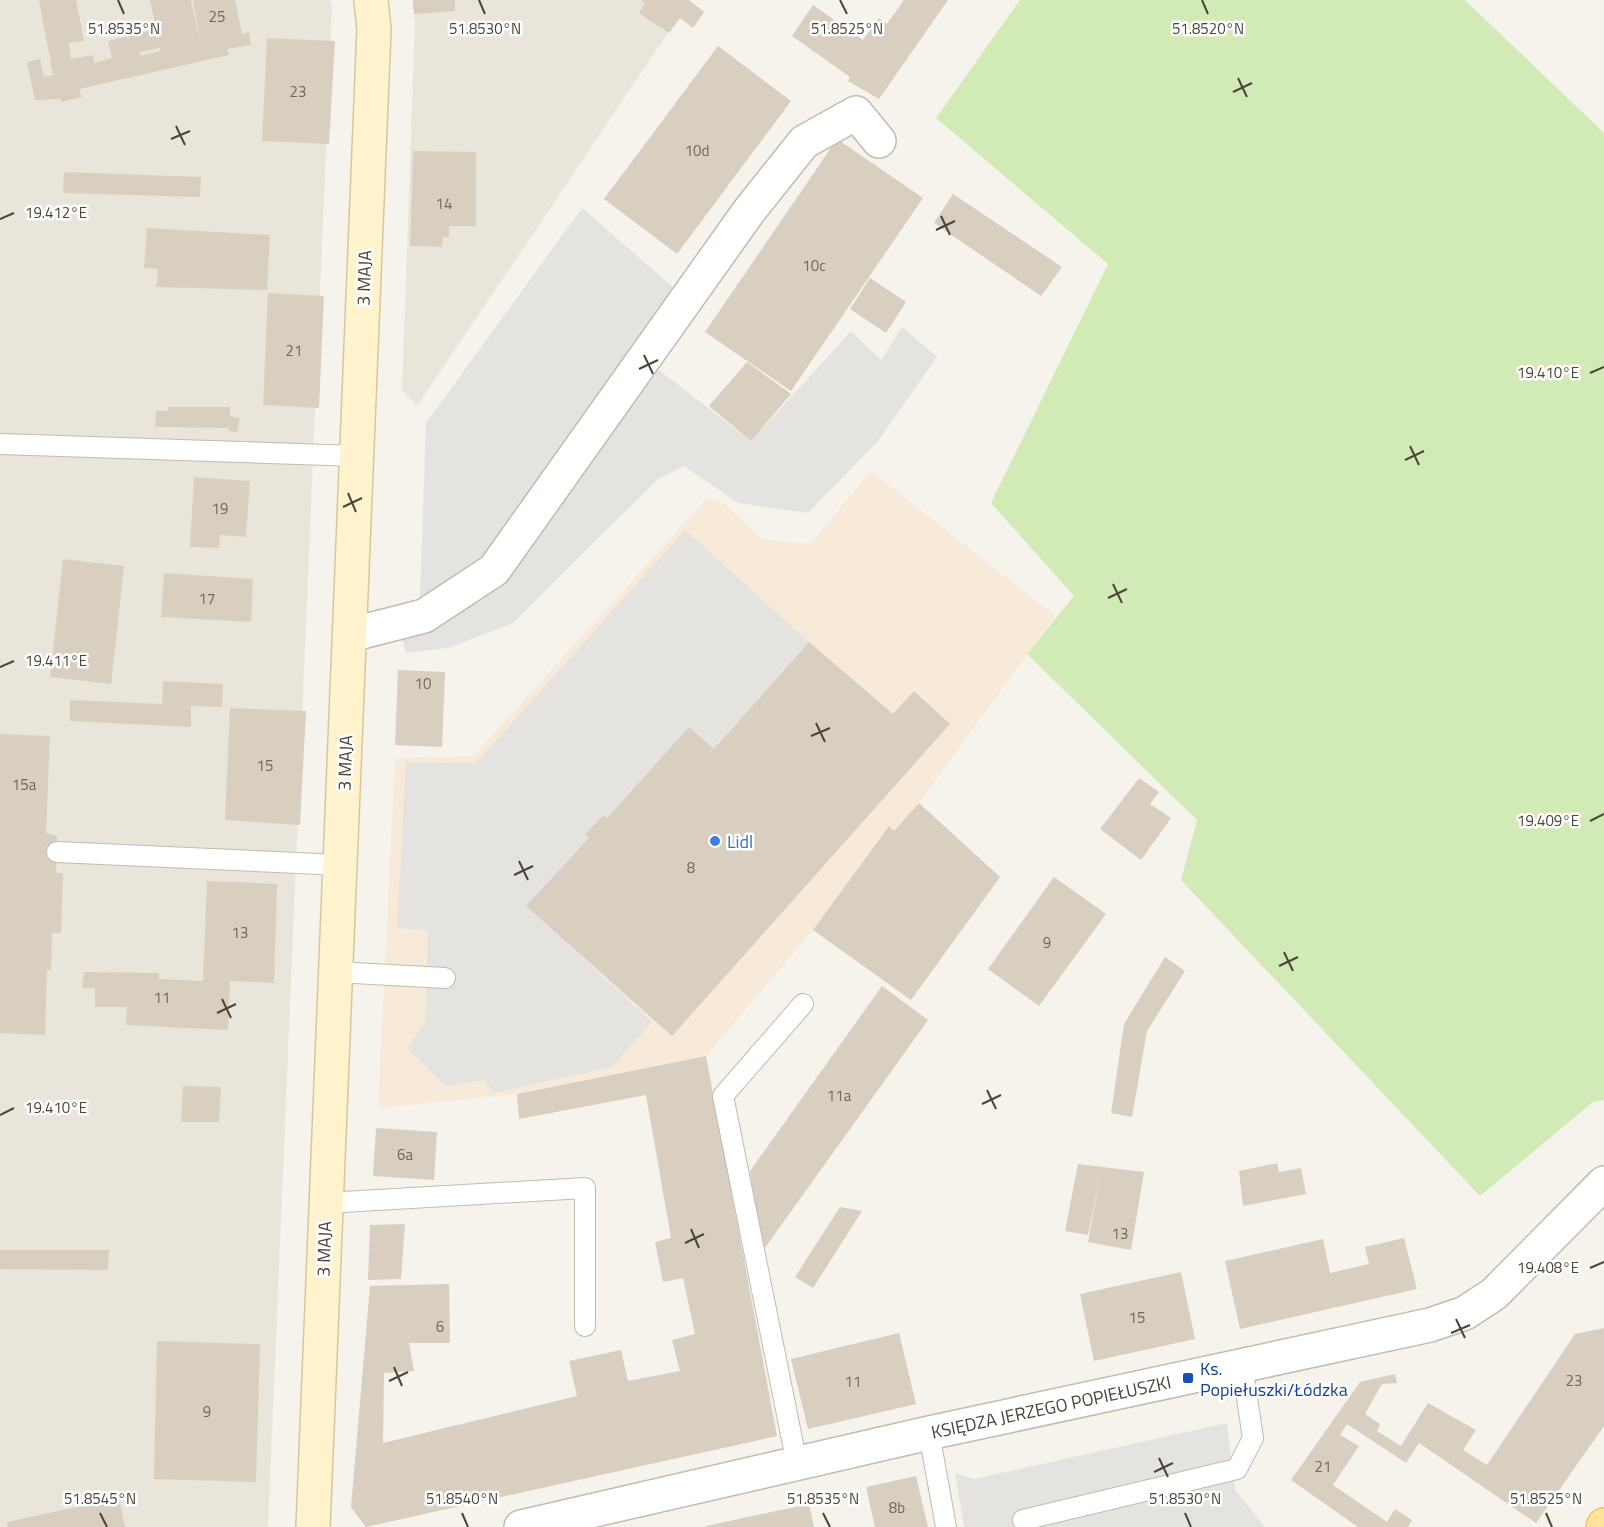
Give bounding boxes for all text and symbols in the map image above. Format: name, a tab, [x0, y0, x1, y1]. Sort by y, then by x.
house number: 25	[209, 5, 225, 28]
text: 51.8535°N	[88, 17, 160, 40]
text: 51.8530°N	[449, 17, 521, 40]
text: 51.8525°N	[811, 17, 883, 40]
text: 51.8520°N	[1172, 17, 1244, 40]
house number: 23	[290, 80, 306, 103]
house number: 10d	[685, 139, 709, 162]
house number: 14	[436, 192, 452, 215]
text: 19.412°E	[25, 201, 87, 224]
street label: 3 MAJA	[350, 249, 378, 306]
house number: 10c	[802, 254, 826, 277]
house number: 21	[286, 339, 302, 362]
text: 19.410°E	[1517, 361, 1579, 384]
house number: 19	[212, 497, 228, 520]
house number: 17	[199, 587, 215, 610]
text: 19.411°E	[25, 649, 87, 672]
house number: 10	[415, 672, 431, 695]
street label: 3 MAJA	[331, 734, 359, 791]
house number: 15	[257, 754, 273, 777]
house number: 15a	[12, 773, 37, 796]
text: 19.409°E	[1517, 809, 1579, 832]
place label: Lidl	[727, 828, 753, 855]
marker: Lidl	[708, 834, 722, 848]
house number: 8	[687, 856, 695, 879]
house number: 13	[232, 921, 248, 944]
house number: 9	[1043, 931, 1051, 954]
house number: 11	[154, 986, 170, 1009]
house number: 11a	[827, 1084, 852, 1107]
text: 19.410°E	[25, 1096, 87, 1119]
house number: 6a	[397, 1143, 413, 1166]
street label: 3 MAJA	[310, 1220, 338, 1277]
house number: 13	[1112, 1222, 1128, 1245]
text: 19.408°E	[1517, 1256, 1579, 1279]
house number: 15	[1129, 1306, 1145, 1329]
house number: 6	[436, 1315, 444, 1338]
place label: Ks. Popiełuszki/Łódzka	[1200, 1355, 1348, 1403]
street label: KSIĘDZA JERZEGO POPIEŁUSZKI	[929, 1368, 1173, 1446]
house number: 23	[1566, 1369, 1582, 1392]
house number: 11	[845, 1370, 861, 1393]
marker: Ks. Popiełuszki/Łódzka	[1181, 1371, 1195, 1385]
house number: 9	[203, 1400, 211, 1423]
house number: 21	[1315, 1455, 1331, 1478]
text: 51.8545°N	[64, 1487, 136, 1510]
text: 51.8540°N	[426, 1487, 498, 1510]
text: 51.8535°N	[787, 1487, 859, 1510]
text: 51.8530°N	[1149, 1487, 1221, 1510]
text: 51.8525°N	[1510, 1487, 1582, 1510]
house number: 8b	[889, 1496, 905, 1519]

